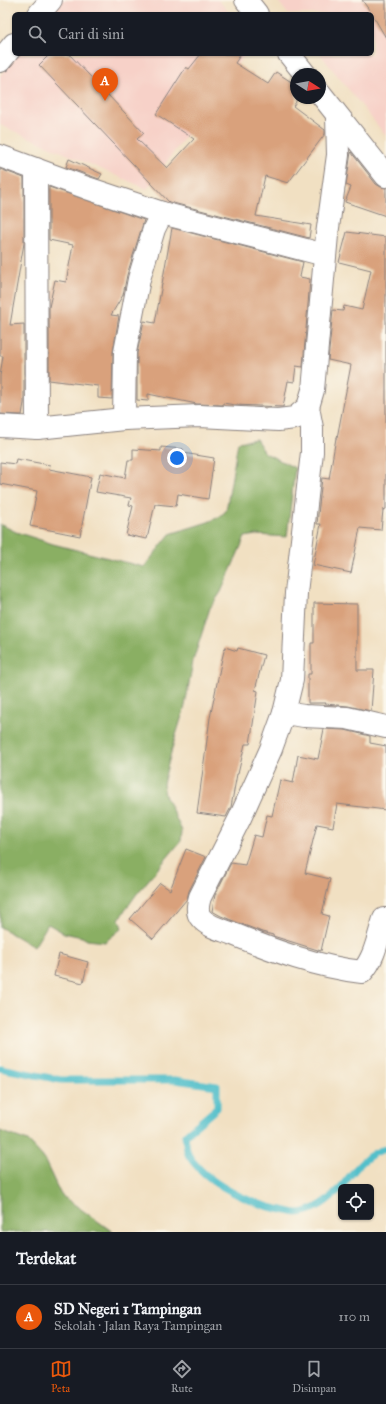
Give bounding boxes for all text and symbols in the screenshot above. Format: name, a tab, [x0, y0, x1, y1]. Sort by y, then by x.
search box	[12, 12, 374, 56]
icon: search	[26, 23, 48, 45]
text: Cari di sini	[58, 25, 124, 43]
pin: A	[92, 68, 118, 101]
north arrow	[290, 68, 326, 104]
your location	[167, 448, 187, 468]
map controls	[338, 1184, 374, 1220]
button: locate	[338, 1184, 374, 1220]
text: Terdekat	[16, 1248, 76, 1269]
text: SD Negeri 1 Tampingan	[54, 1300, 201, 1318]
text: A	[25, 1309, 33, 1325]
text: 110 m	[338, 1309, 370, 1325]
text: Sekolah · Jalan Raya Tampingan	[54, 1318, 222, 1334]
tab: Peta	[50, 1358, 72, 1395]
tab: Rute	[171, 1358, 193, 1395]
tab: Disimpan	[292, 1358, 336, 1395]

